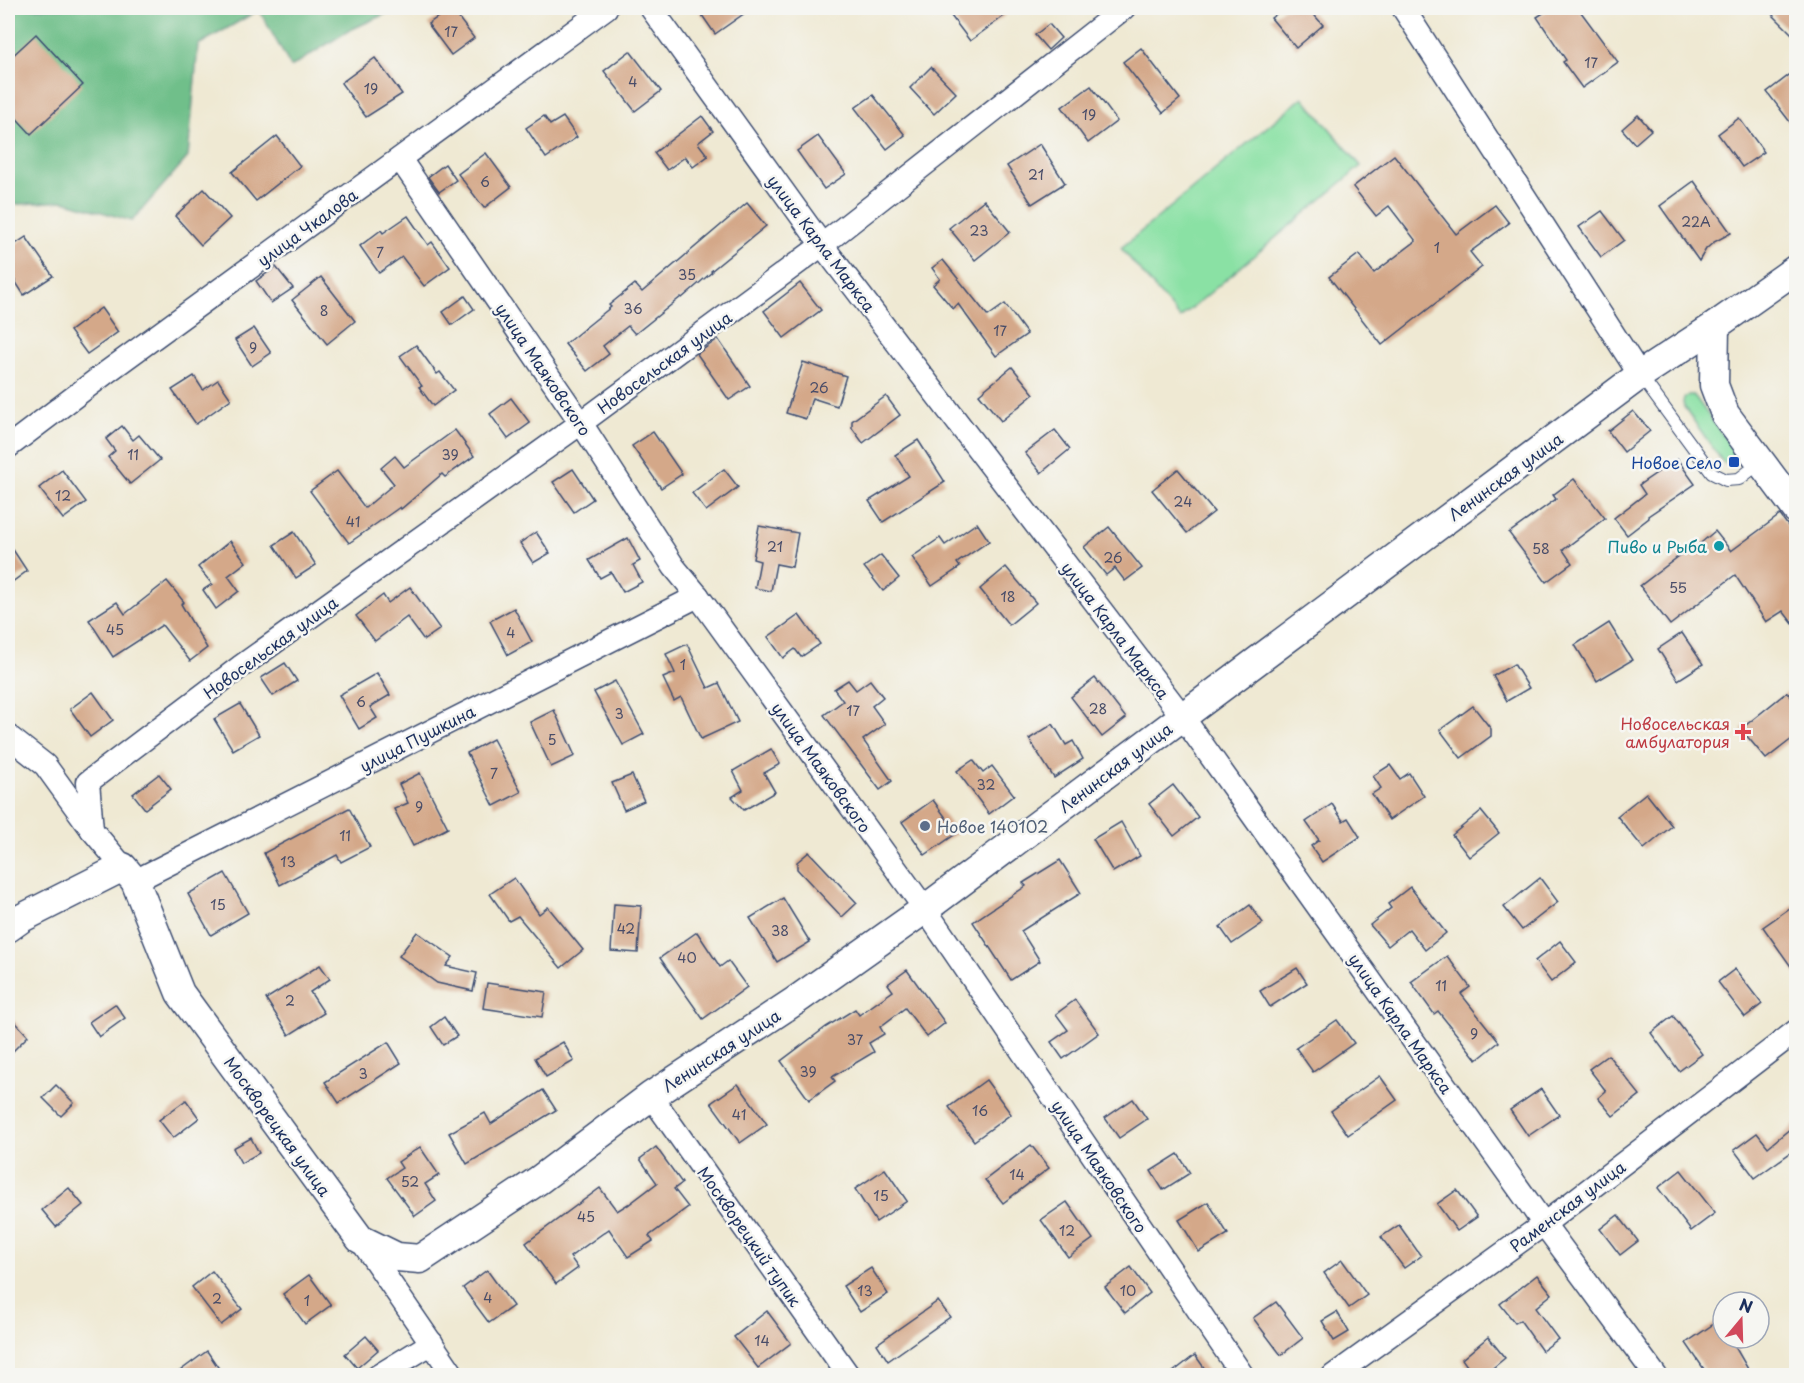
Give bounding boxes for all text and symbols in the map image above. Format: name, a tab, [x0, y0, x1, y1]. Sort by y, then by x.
house number: 17	[444, 21, 458, 42]
house number: 17	[1584, 52, 1598, 73]
house number: 4	[628, 71, 638, 92]
house number: 19	[364, 78, 378, 99]
house number: 19	[1082, 104, 1096, 125]
house number: 21	[1028, 164, 1044, 185]
street label: улица Карла Маркса	[762, 169, 882, 317]
house number: 6	[480, 171, 490, 192]
street label: улица Чкалова	[252, 182, 362, 272]
house number: 22А	[1681, 211, 1711, 232]
house number: 23	[970, 220, 988, 241]
house number: 1	[1434, 237, 1440, 258]
house number: 7	[376, 242, 384, 263]
house number: 35	[678, 264, 696, 285]
street label: улица Маяковского	[490, 298, 598, 440]
house number: 36	[623, 298, 643, 319]
house number: 8	[320, 300, 328, 321]
street label: Новосельская улица	[592, 305, 736, 419]
house number: 17	[993, 320, 1007, 341]
house number: 9	[249, 337, 257, 358]
house number: 26	[809, 377, 829, 398]
street label: Ленинская улица	[1443, 426, 1567, 526]
house number: 11	[127, 444, 139, 465]
house number: 39	[441, 444, 459, 465]
place label: Новое Село	[1631, 450, 1722, 474]
marker: Новое Село	[1727, 455, 1741, 469]
house number: 12	[55, 485, 71, 506]
house number: 24	[1174, 491, 1192, 512]
house number: 41	[346, 511, 360, 532]
place label: Пиво и Рыба	[1608, 534, 1707, 558]
house number: 21	[767, 536, 783, 557]
house number: 58	[1532, 538, 1550, 559]
marker: Пиво и Рыба	[1712, 539, 1726, 553]
house number: 26	[1103, 547, 1123, 568]
street label: улица Карла Маркса	[1056, 556, 1176, 704]
house number: 55	[1669, 577, 1687, 598]
house number: 18	[1000, 586, 1016, 607]
street label: Новосельская улица	[198, 590, 342, 704]
house number: 45	[106, 619, 124, 640]
house number: 4	[506, 622, 516, 643]
house number: 1	[680, 654, 686, 675]
house number: 6	[356, 691, 366, 712]
street label: улица Маяковского	[766, 697, 878, 837]
street label: улица Пушкина	[355, 698, 479, 778]
house number: 28	[1089, 698, 1107, 719]
house number: 17	[846, 700, 860, 721]
house number: 3	[614, 703, 624, 724]
place label: Новосельская амбулатория	[1620, 711, 1730, 753]
street label: Ленинская улица	[1053, 716, 1177, 818]
marker: Новосельская амбулатория	[1734, 723, 1752, 741]
house number: 5	[547, 729, 557, 750]
house number: 7	[490, 763, 498, 784]
house number: 32	[977, 774, 995, 795]
house number: 9	[415, 796, 423, 817]
place label: Новое 140102	[937, 814, 1048, 838]
marker: Новое 140102	[918, 819, 932, 833]
house number: 11	[339, 825, 351, 846]
house number: 13	[280, 851, 296, 872]
house number: 15	[210, 894, 226, 915]
house number: 42	[617, 918, 635, 939]
house number: 38	[771, 920, 789, 941]
house number: 40	[677, 947, 697, 968]
street label: улица Карла Маркса	[1343, 948, 1459, 1098]
house number: 11	[1435, 975, 1447, 996]
house number: 2	[285, 990, 295, 1011]
street label: Ленинская улица	[657, 1003, 785, 1097]
house number: 9	[1470, 1023, 1478, 1044]
house number: 37	[847, 1029, 864, 1050]
street label: Москворецкая улица	[219, 1051, 337, 1201]
house number: 39	[799, 1061, 817, 1082]
house number: 3	[358, 1063, 368, 1084]
street label: улица Маяковского	[1046, 1095, 1154, 1237]
house number: 16	[972, 1100, 988, 1121]
house number: 41	[732, 1104, 746, 1125]
street label: Раменская улица	[1504, 1154, 1630, 1258]
street label: Москворецкий тупик	[692, 1161, 808, 1311]
house number: 14	[1009, 1164, 1025, 1185]
house number: 52	[401, 1171, 419, 1192]
house number: 15	[873, 1185, 889, 1206]
house number: 45	[577, 1206, 595, 1227]
house number: 12	[1059, 1220, 1075, 1241]
house number: 13	[857, 1280, 873, 1301]
house number: 10	[1120, 1280, 1136, 1301]
house number: 4	[483, 1287, 493, 1308]
house number: 2	[212, 1288, 222, 1309]
house number: 1	[304, 1290, 310, 1311]
north arrow	[1711, 1290, 1771, 1350]
text: N	[1736, 1291, 1756, 1318]
house number: 14	[754, 1330, 770, 1351]

